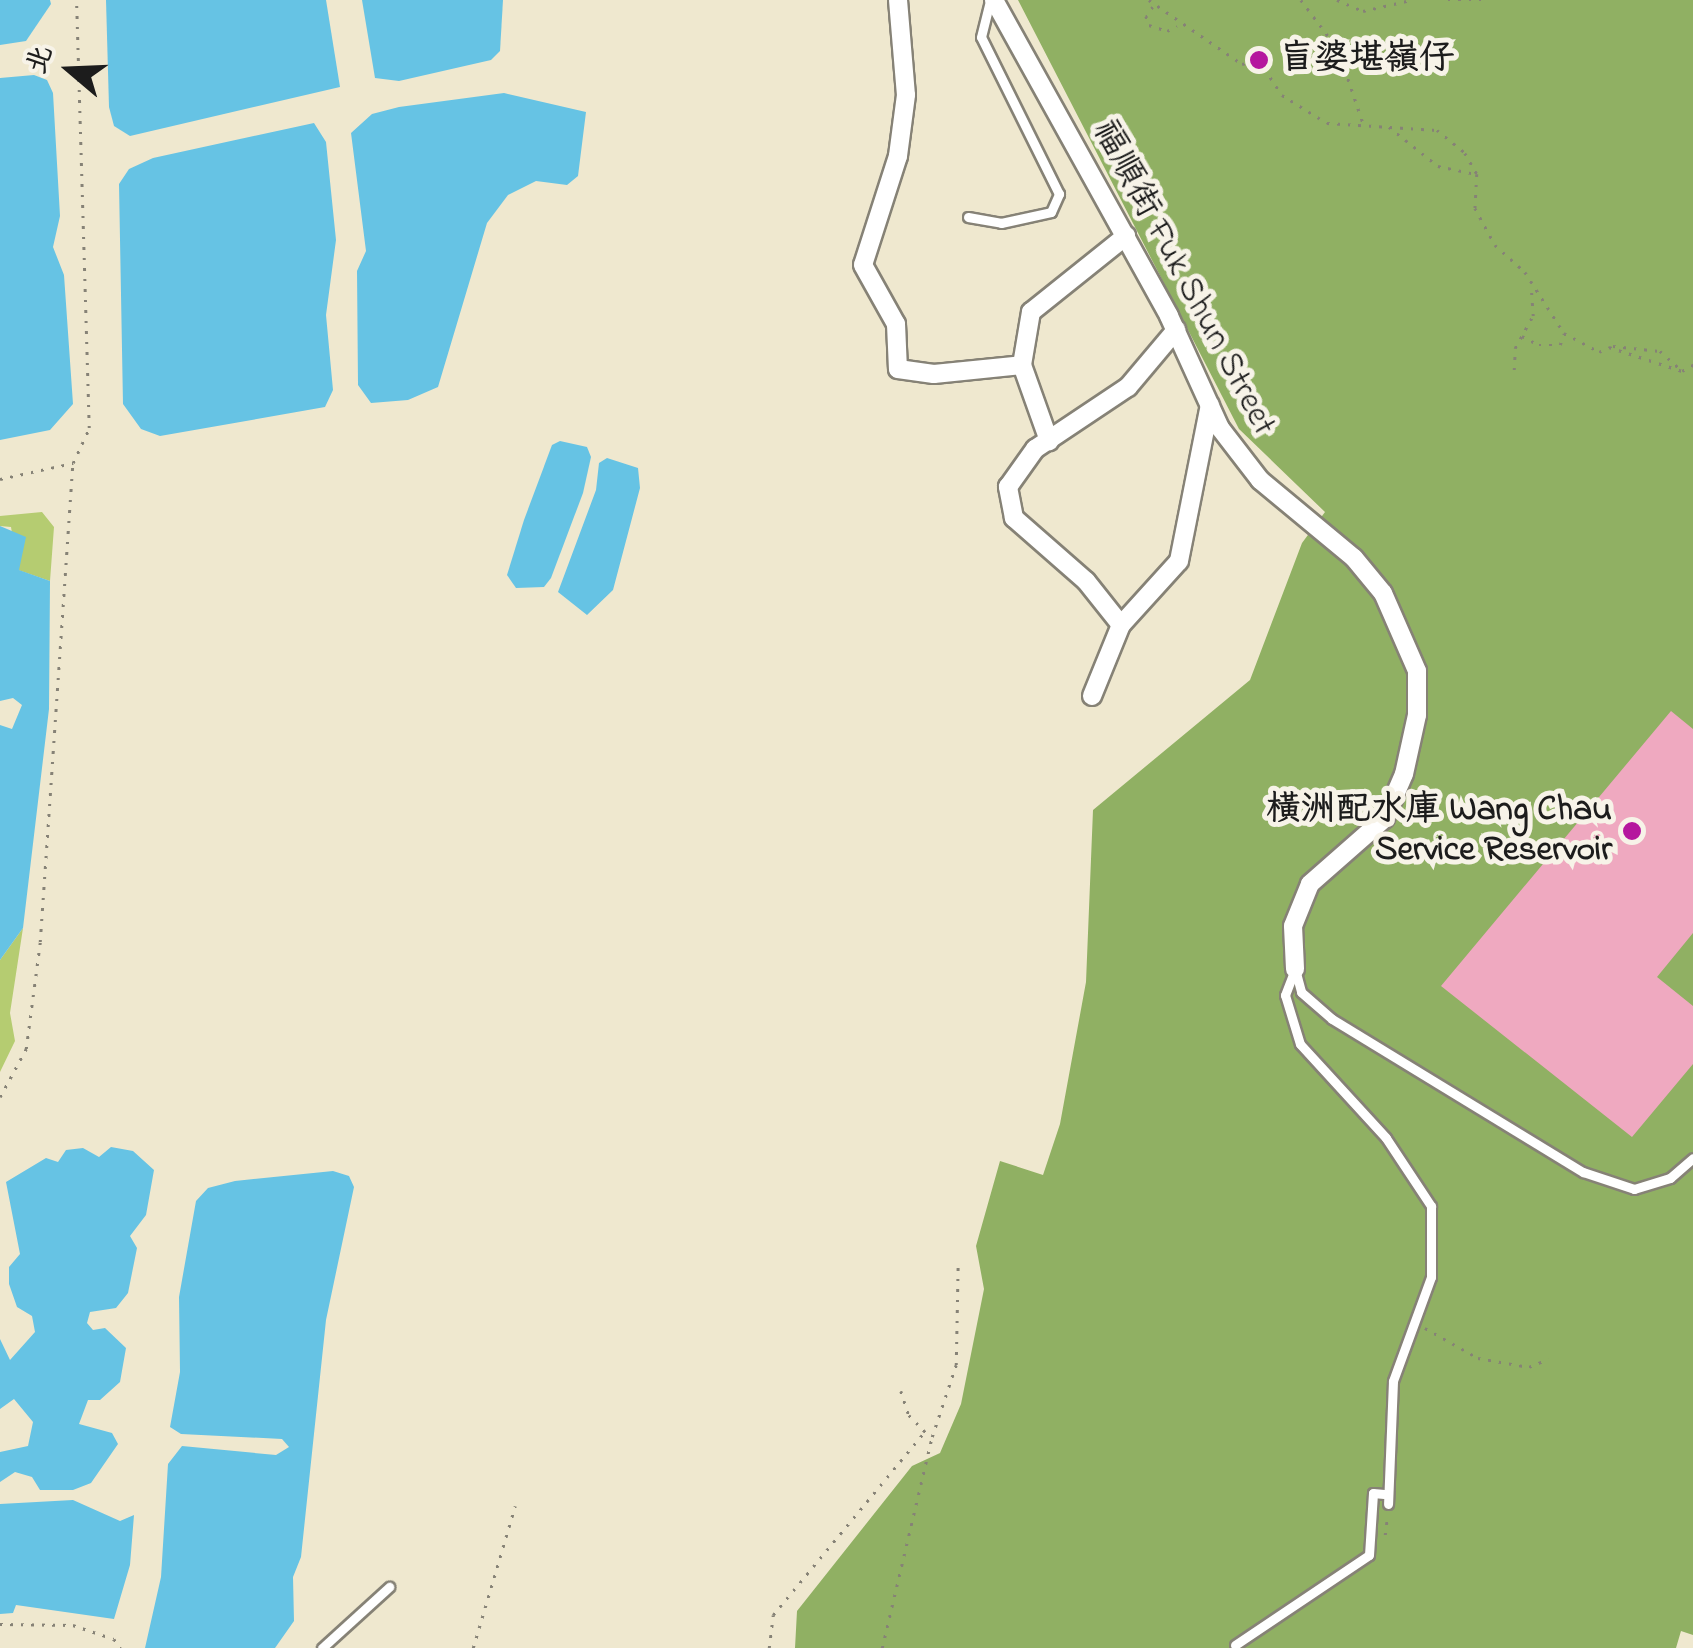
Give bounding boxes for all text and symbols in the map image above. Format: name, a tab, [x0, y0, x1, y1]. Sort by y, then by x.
north arrow	[20, 20, 120, 120]
place label: 盲婆堪嶺仔	[1279, 39, 1454, 81]
text: 北	[17, 40, 65, 80]
marker: 盲婆堪嶺仔	[1248, 49, 1270, 71]
street label: 福順街 Fuk Shun Street	[1082, 113, 1284, 443]
place label: 橫洲配水庫 Wang Chau Service Reservoir	[1266, 790, 1612, 872]
marker: 橫洲配水庫 Wang Chau Service Reservoir	[1621, 820, 1643, 842]

